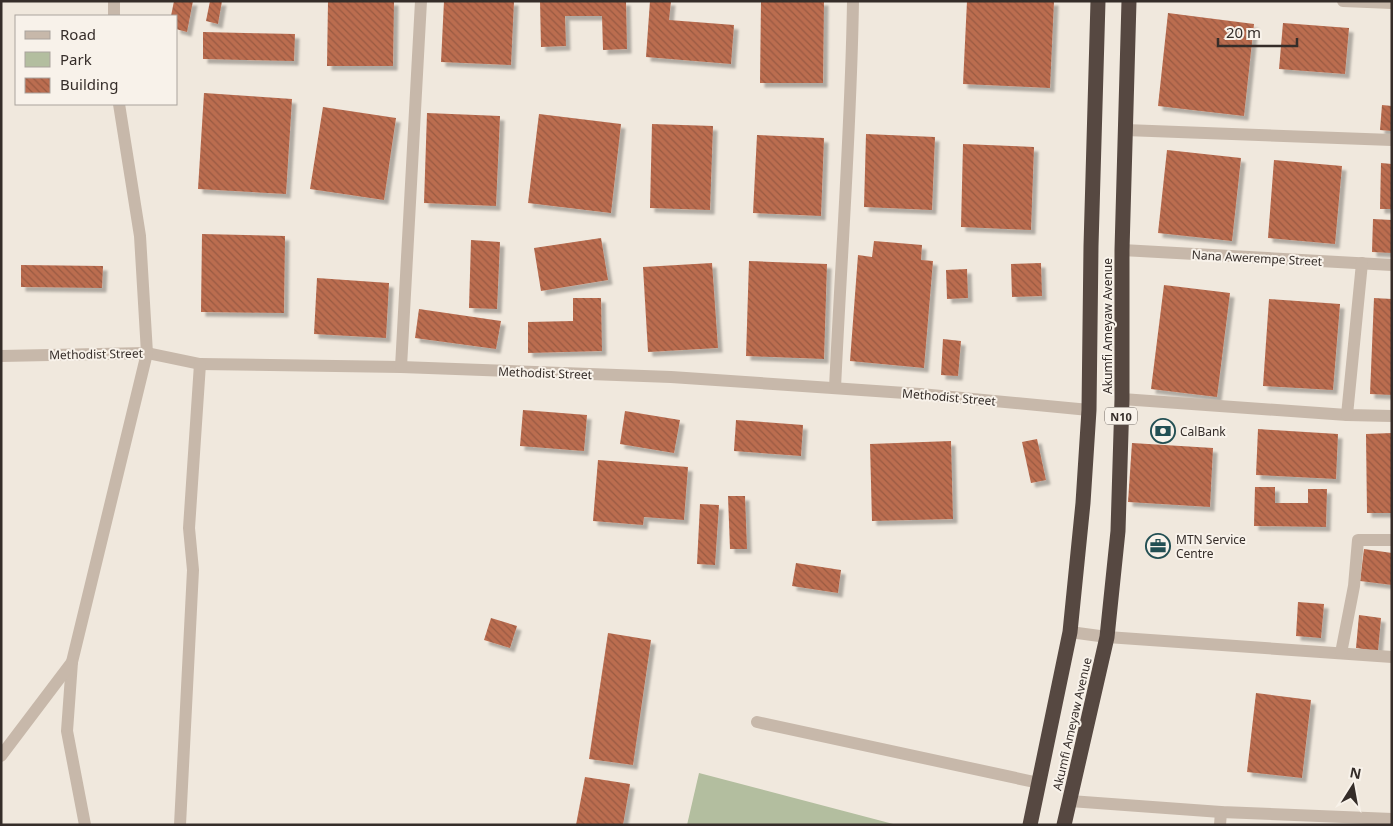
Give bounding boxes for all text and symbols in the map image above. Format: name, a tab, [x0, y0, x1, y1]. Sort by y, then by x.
legend	[15, 15, 178, 105]
scale bar	[1218, 15, 1297, 47]
text: 20 m	[1226, 22, 1261, 42]
text: Road	[60, 24, 96, 44]
text: Park	[60, 49, 92, 69]
text: Building	[60, 74, 118, 94]
street label: Nana Awerempe Street	[1191, 246, 1323, 270]
street label: Akumfi Ameyaw Avenue	[1099, 258, 1116, 394]
street label: Methodist Street	[49, 345, 144, 363]
street label: Methodist Street	[498, 363, 593, 383]
street label: Methodist Street	[902, 384, 997, 410]
road number: N10	[1105, 408, 1137, 424]
bank icon: CalBank	[1150, 418, 1176, 444]
place label: CalBank	[1180, 423, 1226, 440]
place label: MTN Service Centre	[1176, 531, 1246, 562]
office icon: MTN Service Centre	[1145, 533, 1171, 559]
street label: Akumfi Ameyaw Avenue	[1048, 656, 1096, 792]
north arrow	[1328, 761, 1378, 811]
text: N	[1348, 762, 1363, 783]

